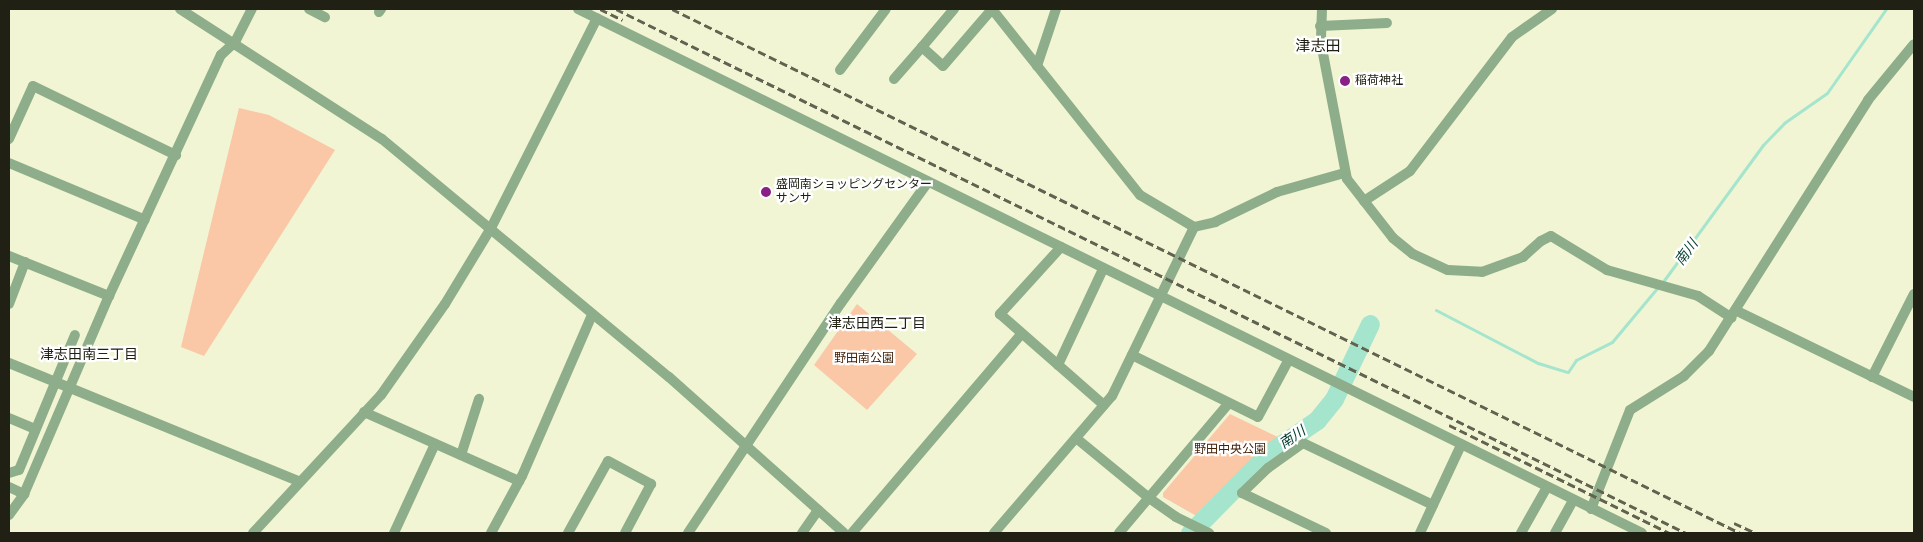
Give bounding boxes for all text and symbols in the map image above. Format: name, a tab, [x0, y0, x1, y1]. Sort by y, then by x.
district label: 津志田	[1296, 37, 1340, 55]
place label: 稲荷神社	[1355, 74, 1403, 88]
marker: 稲荷神社	[1339, 75, 1351, 87]
place label: 盛岡南ショッピングセンター サンサ	[776, 178, 932, 206]
marker: 盛岡南ショッピングセンター サンサ	[760, 186, 772, 198]
water label: 南川	[1671, 236, 1701, 268]
district label: 津志田西二丁目	[828, 315, 926, 331]
district label: 津志田南三丁目	[40, 346, 138, 362]
park label: 野田南公園	[834, 352, 894, 366]
water label: 南川	[1276, 422, 1308, 452]
park label: 野田中央公園	[1194, 443, 1266, 457]

